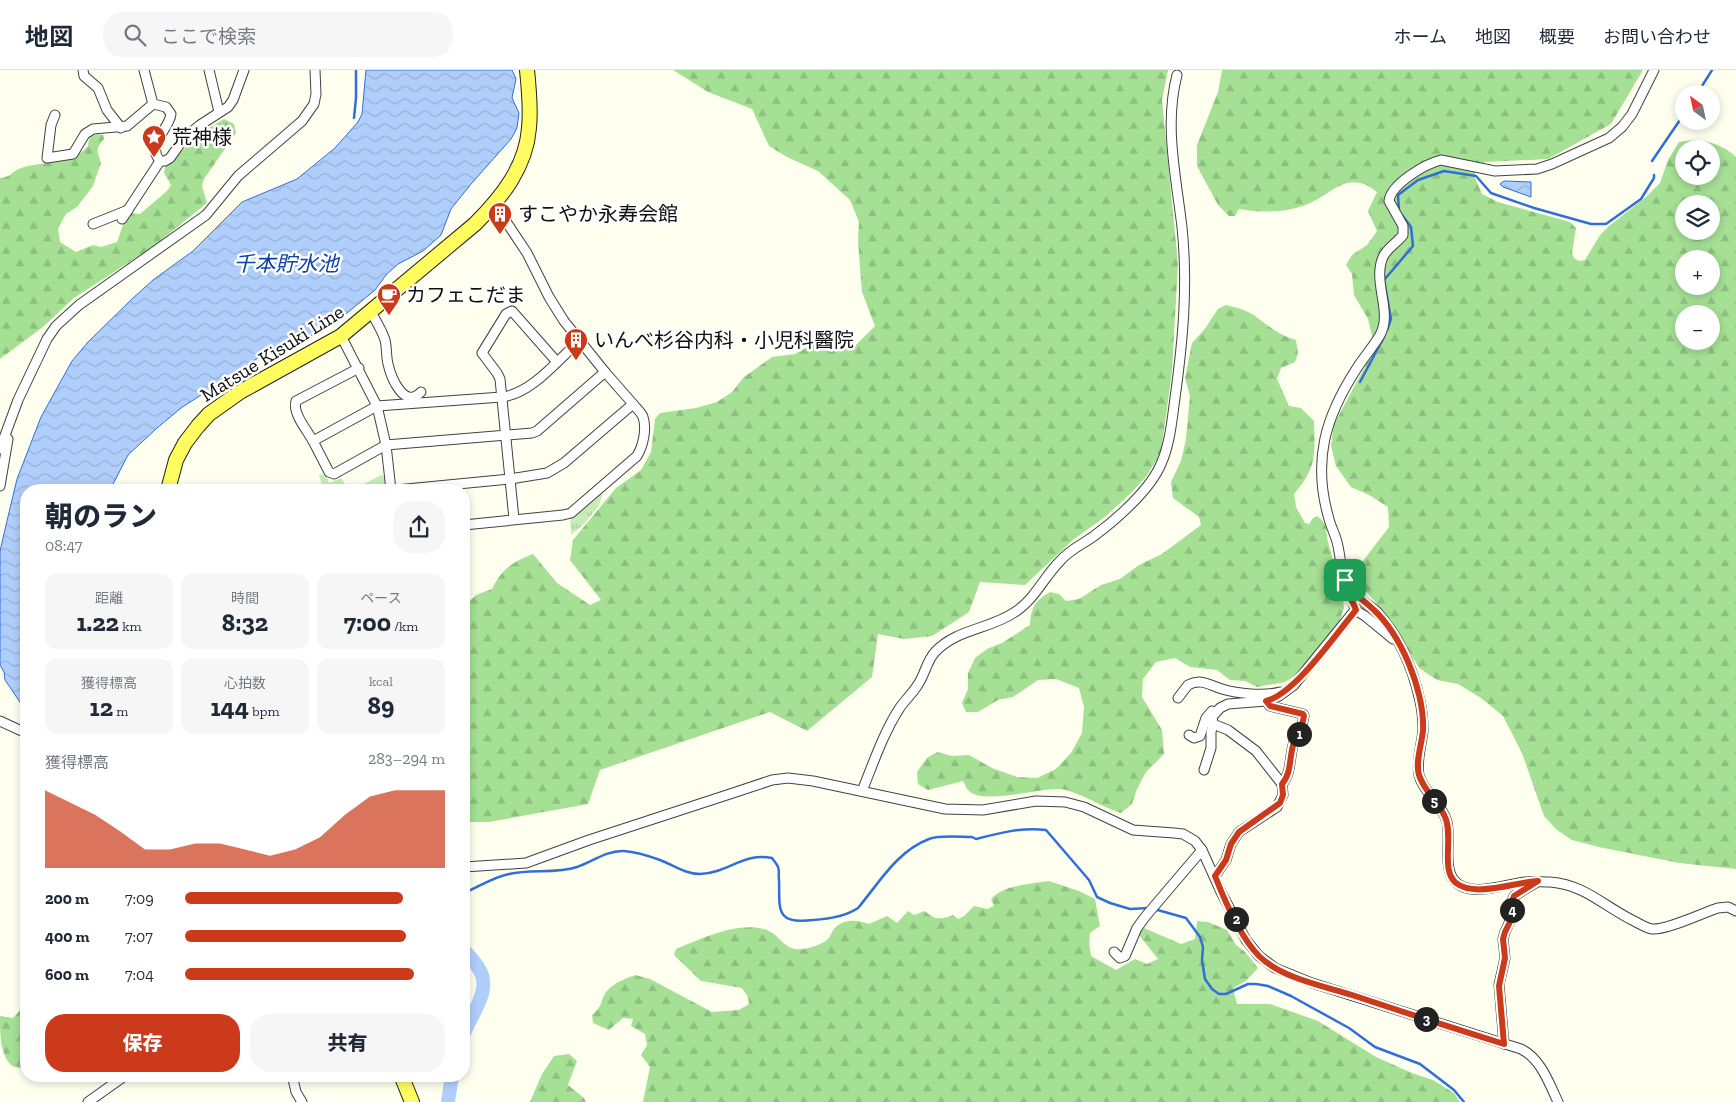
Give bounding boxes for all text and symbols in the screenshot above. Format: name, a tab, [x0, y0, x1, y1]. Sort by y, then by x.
search box	[103, 12, 453, 57]
icon: search	[121, 21, 149, 49]
text: 地図	[25, 22, 73, 51]
text: ここで検索	[161, 25, 256, 48]
text: ホーム	[1394, 26, 1447, 48]
text: 地図	[1475, 26, 1511, 48]
text: 概要	[1539, 26, 1575, 48]
text: お問い合わせ	[1603, 26, 1711, 48]
north arrow	[1675, 85, 1720, 130]
map controls	[1675, 85, 1720, 350]
place icon: 荒神様	[141, 124, 167, 158]
place label: 荒神様	[172, 125, 232, 149]
button: locate	[1675, 140, 1720, 185]
button: layers	[1675, 195, 1720, 240]
building icon: すこやか永寿会館	[487, 201, 513, 235]
place label: すこやか永寿会館	[518, 202, 678, 226]
button: +	[1675, 250, 1720, 295]
water label: 千本貯水池	[234, 251, 340, 276]
cafe icon: カフェこだま	[376, 282, 402, 316]
place label: カフェこだま	[406, 283, 526, 307]
street label: Matsue Kisuki Line	[196, 299, 348, 407]
button: −	[1675, 305, 1720, 350]
building icon: いんべ杉谷内科・小児科醫院	[563, 327, 589, 361]
place label: いんべ杉谷内科・小児科醫院	[594, 328, 854, 352]
text: 朝のラン	[45, 500, 157, 533]
button: share	[393, 501, 445, 553]
text: 08:47	[45, 536, 82, 555]
pin	[1324, 559, 1366, 601]
icon: arrive	[1331, 566, 1359, 594]
text: 距離	[95, 590, 123, 607]
text: 時間	[231, 590, 259, 607]
text: ペース	[360, 590, 402, 607]
text: 1.22	[76, 607, 119, 637]
text: 8:32	[222, 607, 268, 637]
text: 7:00	[344, 607, 391, 637]
text: km	[119, 618, 142, 635]
text: /km	[391, 618, 418, 635]
text: kcal	[369, 673, 393, 690]
text: 獲得標高	[81, 675, 137, 692]
text: 心拍数	[224, 675, 266, 692]
text: 89	[368, 690, 394, 720]
text: 12	[90, 692, 113, 722]
text: 144	[210, 692, 249, 722]
text: m	[113, 703, 128, 720]
text: bpm	[249, 703, 280, 720]
pin: 1	[1286, 722, 1312, 746]
text: 1	[1297, 726, 1302, 743]
text: 283–294 m	[368, 749, 445, 768]
text: 獲得標高	[45, 753, 109, 772]
pin: 5	[1422, 788, 1446, 814]
text: 5	[1431, 793, 1438, 810]
text: 200 m	[45, 889, 89, 908]
text: 7:09	[125, 889, 154, 908]
pin: 4	[1500, 898, 1524, 922]
text: 4	[1509, 902, 1516, 919]
pin: 2	[1224, 906, 1248, 932]
text: 2	[1233, 911, 1240, 928]
text: 400 m	[45, 927, 90, 946]
text: 7:07	[125, 927, 153, 946]
text: 600 m	[45, 965, 89, 984]
text: 7:04	[125, 965, 154, 984]
pin: 3	[1414, 1006, 1438, 1032]
text: 3	[1423, 1011, 1430, 1028]
button: 保存	[45, 1014, 240, 1072]
button: 共有	[250, 1014, 445, 1072]

